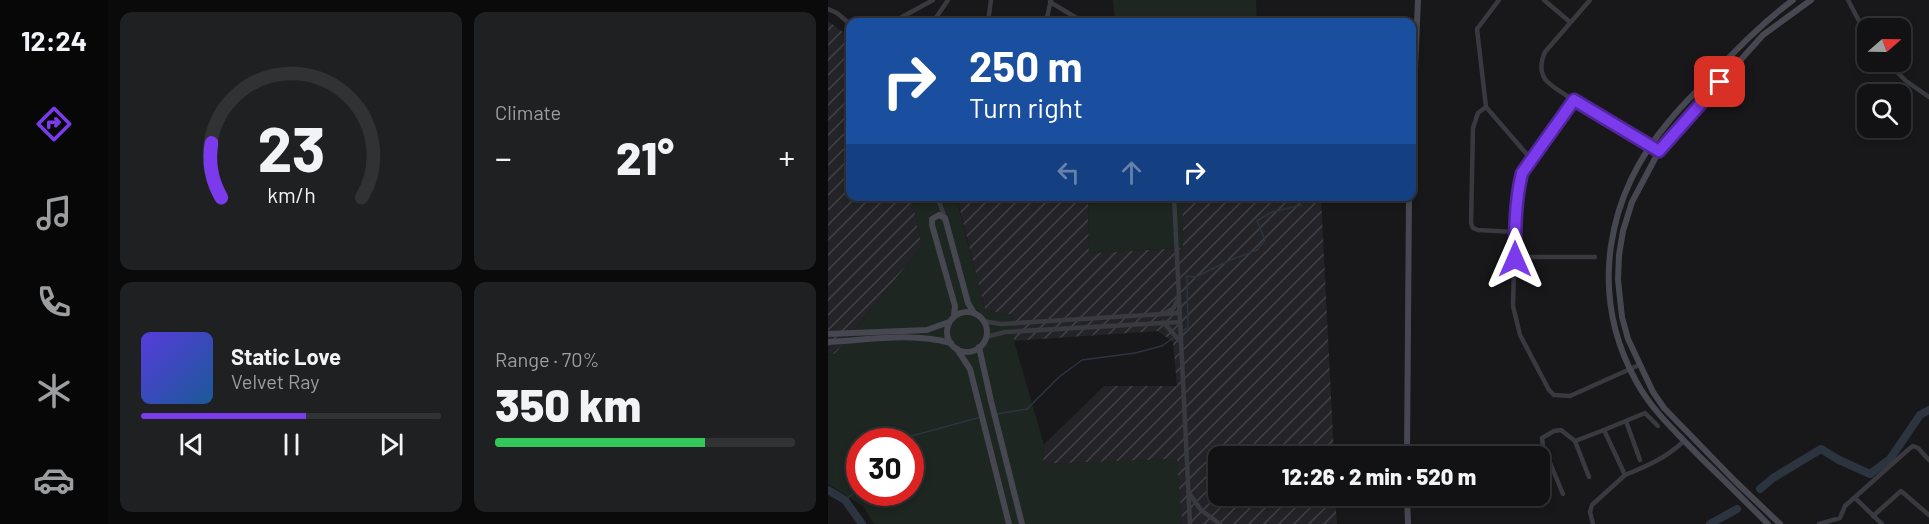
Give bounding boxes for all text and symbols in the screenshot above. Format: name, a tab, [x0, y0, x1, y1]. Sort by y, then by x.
north arrow	[1857, 18, 1911, 72]
map controls	[1857, 18, 1911, 138]
text: 12:24	[21, 24, 87, 56]
text: 250 m	[969, 40, 1083, 90]
icon: right	[870, 42, 948, 120]
pin	[1694, 56, 1745, 107]
icon: arrive	[1703, 65, 1736, 98]
button: search	[1857, 84, 1911, 138]
text: Turn right	[969, 91, 1083, 123]
text: Climate	[495, 100, 561, 124]
icon: directions	[33, 103, 75, 145]
text: 23	[257, 110, 325, 184]
text: 21°	[616, 130, 674, 184]
text: −	[495, 137, 512, 177]
text: +	[778, 137, 795, 177]
icon: left	[1052, 156, 1085, 189]
icon: ahead	[1115, 156, 1148, 189]
icon: right	[1178, 156, 1211, 189]
text: km/h	[267, 182, 315, 207]
icon: music	[33, 192, 75, 234]
position arrow	[1483, 227, 1547, 291]
icon: phone	[33, 281, 75, 323]
text: Static Love	[231, 343, 341, 369]
text: Range · 70%	[495, 347, 600, 371]
text: Velvet Ray	[231, 369, 320, 393]
icon: climate	[33, 370, 75, 412]
text: 350 km	[495, 377, 641, 431]
icon: previous	[175, 428, 208, 461]
icon: pause	[275, 428, 308, 461]
icon: next	[375, 428, 408, 461]
speed limit sign: 30	[846, 428, 924, 506]
icon: car	[33, 459, 75, 501]
text: 12:26 · 2 min · 520 m	[1282, 463, 1476, 489]

